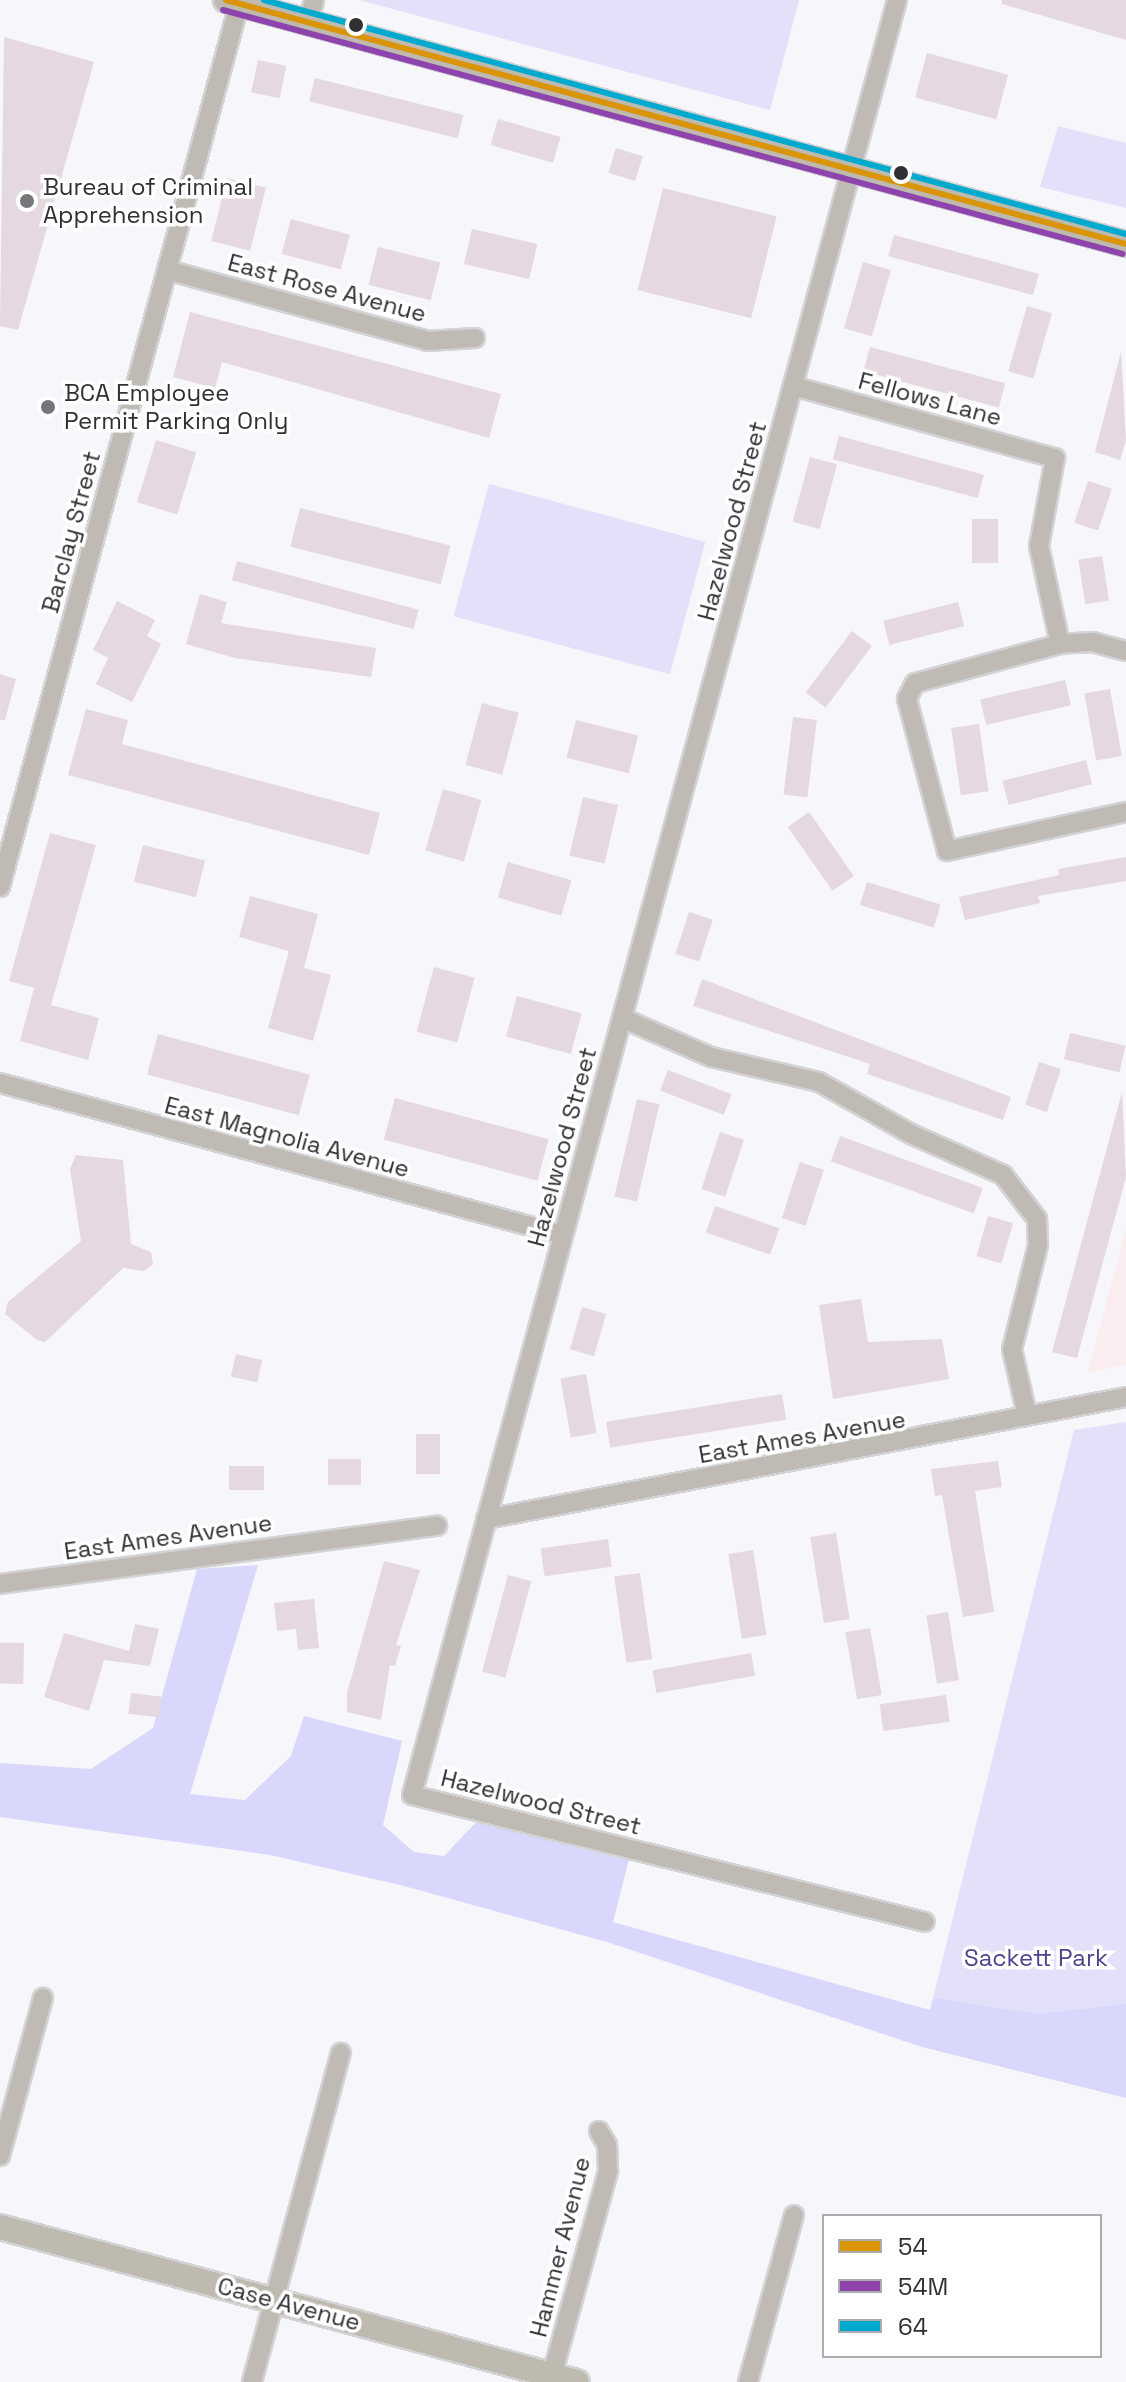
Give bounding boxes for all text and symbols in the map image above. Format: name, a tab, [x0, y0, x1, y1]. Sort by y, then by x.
unlabelled marker	[348, 17, 364, 33]
unlabelled marker	[893, 165, 909, 181]
place label: Bureau of Criminal Apprehension	[43, 173, 253, 229]
marker: Bureau of Criminal Apprehension	[18, 192, 36, 210]
street label: East Rose Avenue	[224, 248, 430, 328]
street label: Fellows Lane	[855, 366, 1005, 432]
place label: BCA Employee Permit Parking Only	[64, 379, 288, 435]
marker: BCA Employee Permit Parking Only	[39, 398, 57, 416]
street label: Hazelwood Street	[692, 418, 772, 624]
street label: Barclay Street	[36, 448, 106, 616]
street label: Hazelwood Street	[522, 1044, 602, 1250]
street label: East Magnolia Avenue	[161, 1090, 413, 1184]
street label: East Ames Avenue	[696, 1405, 908, 1469]
street label: East Ames Avenue	[62, 1508, 274, 1566]
street label: Hazelwood Street	[438, 1763, 644, 1841]
park label: Sackett Park	[964, 1944, 1108, 1972]
street label: Hammer Avenue	[524, 2154, 596, 2340]
legend	[822, 2214, 1102, 2358]
text: 54	[898, 2231, 927, 2262]
street label: Case Avenue	[214, 2271, 364, 2337]
text: 54M	[898, 2271, 948, 2302]
text: 64	[898, 2311, 928, 2342]

